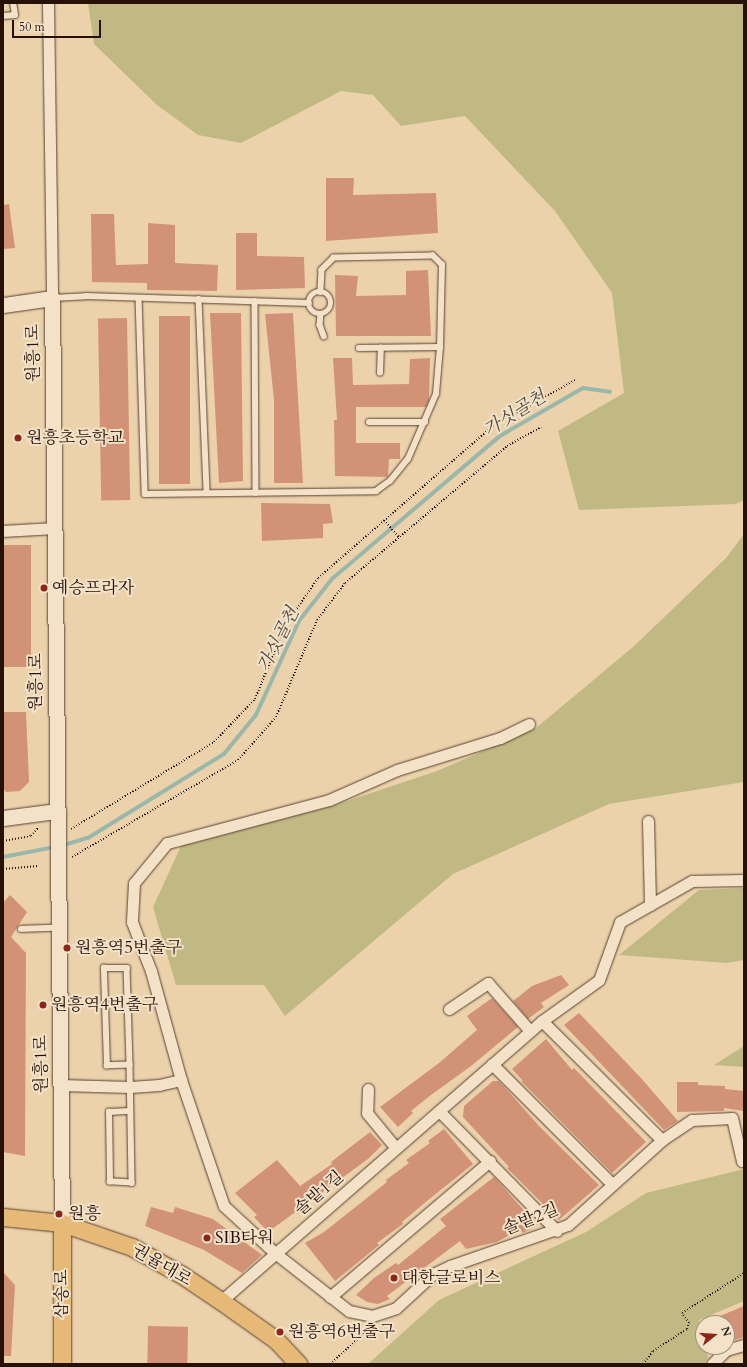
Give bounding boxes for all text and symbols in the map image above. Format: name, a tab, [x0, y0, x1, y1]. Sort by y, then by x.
scale bar	[14, 12, 103, 38]
text: 50 m	[19, 19, 45, 35]
street label: 원흥1로	[22, 324, 44, 382]
water label: 가싯골천	[480, 386, 550, 442]
place label: 원흥초등학교	[26, 428, 125, 448]
marker: 원흥초등학교	[13, 433, 23, 443]
place label: 예승프라자	[52, 578, 134, 598]
marker: 예승프라자	[39, 583, 49, 593]
water label: 가싯골천	[254, 604, 304, 676]
street label: 원흥1로	[26, 653, 46, 711]
place label: 원흥역5번출구	[75, 938, 182, 958]
marker: 원흥역5번출구	[62, 943, 72, 953]
place label: 원흥역4번출구	[51, 995, 158, 1015]
marker: 원흥역4번출구	[38, 1000, 48, 1010]
street label: 원흥1로	[30, 1035, 52, 1093]
street label: 솔밭1길	[290, 1166, 348, 1220]
street label: 솔밭2길	[500, 1199, 562, 1239]
place label: 원흥	[68, 1204, 101, 1224]
marker: 원흥	[53, 1208, 65, 1220]
place label: SIB타워	[215, 1228, 274, 1248]
marker: SIB타워	[202, 1233, 212, 1243]
street label: 권율대로	[128, 1240, 196, 1290]
place label: 대한글로비스	[402, 1268, 501, 1288]
street label: 삼송로	[52, 1269, 72, 1319]
marker: 대한글로비스	[389, 1273, 399, 1283]
north arrow	[695, 1315, 735, 1355]
place label: 원흥역6번출구	[288, 1322, 395, 1342]
text: N	[717, 1325, 735, 1338]
marker: 원흥역6번출구	[275, 1327, 285, 1337]

